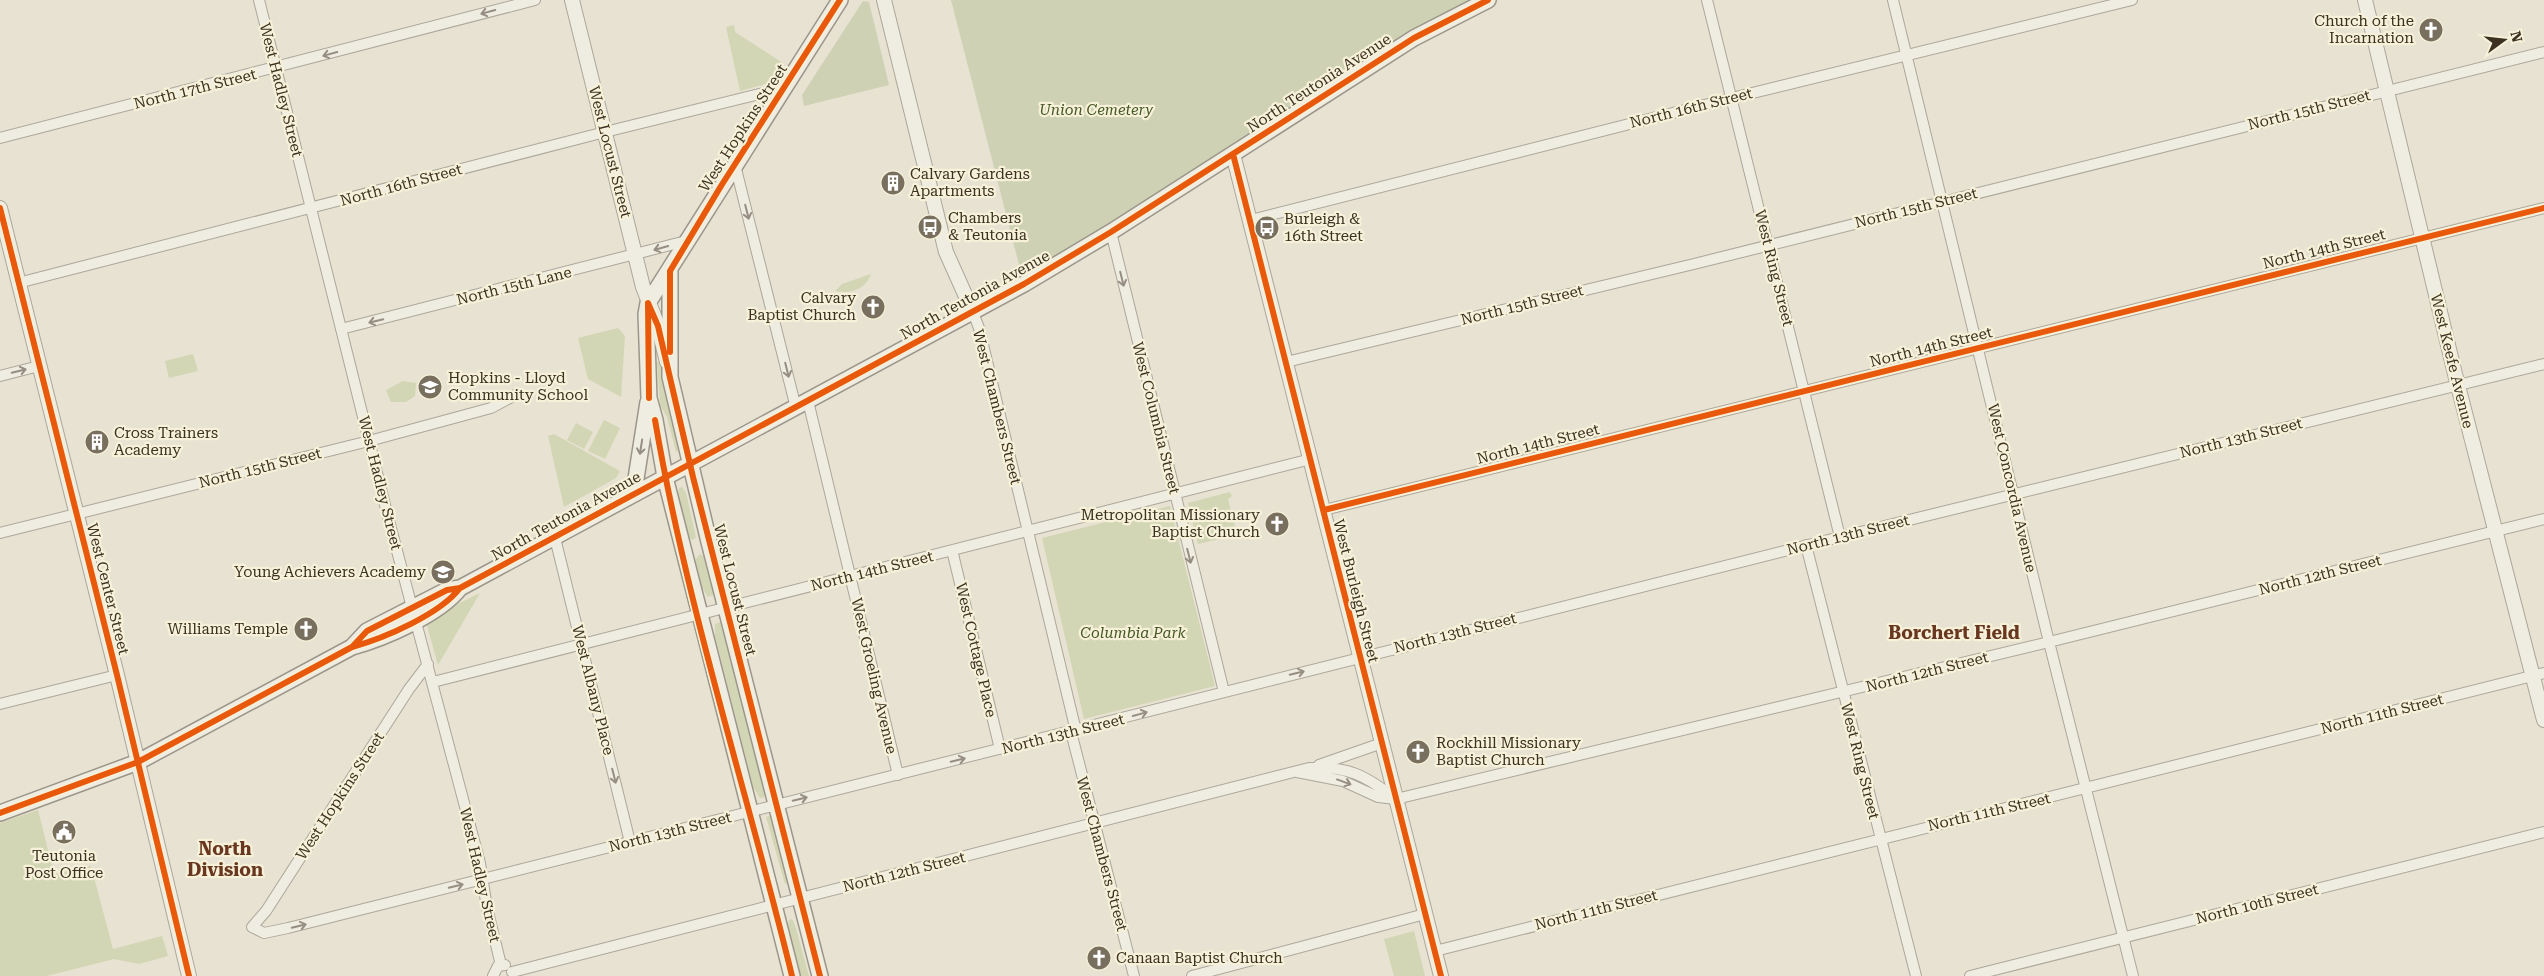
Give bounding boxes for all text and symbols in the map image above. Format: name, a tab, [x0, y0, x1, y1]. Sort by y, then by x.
one-way arrow	[480, 8, 496, 18]
place label: Church of the Incarnation	[2314, 12, 2414, 47]
north arrow	[2479, 15, 2529, 65]
church icon: Church of the Incarnation	[2418, 17, 2444, 43]
street label: West Hadley Street	[256, 21, 306, 159]
text: N	[2507, 29, 2526, 44]
street label: North Teutonia Avenue	[1244, 30, 1394, 136]
one-way arrow	[323, 49, 339, 59]
street label: West Hopkins Street	[695, 60, 791, 195]
street label: North 17th Street	[132, 65, 258, 113]
street label: West Locust Street	[585, 84, 635, 220]
street label: North 16th Street	[1628, 84, 1754, 132]
street label: North 15th Street	[2246, 86, 2372, 134]
park label: Union Cemetery	[1039, 101, 1153, 119]
street label: North 16th Street	[338, 160, 464, 210]
place label: Calvary Gardens Apartments	[910, 165, 1030, 200]
building icon: Calvary Gardens Apartments	[880, 170, 906, 196]
street label: North 15th Street	[1853, 184, 1979, 232]
one-way arrow	[743, 204, 752, 220]
street label: West Ring Street	[1751, 208, 1797, 329]
place label: Chambers & Teutonia	[948, 209, 1027, 244]
place label: Burleigh & 16th Street	[1284, 210, 1363, 245]
bus stop icon: Chambers & Teutonia	[917, 214, 943, 240]
bus stop icon: Burleigh & 16th Street	[1254, 215, 1280, 241]
street label: North 14th Street	[2261, 225, 2387, 273]
one-way arrow	[653, 244, 669, 254]
street label: North Teutonia Avenue	[897, 246, 1053, 344]
street label: North 15th Lane	[455, 263, 573, 309]
one-way arrow	[1118, 271, 1127, 287]
street label: North 15th Street	[1459, 281, 1585, 329]
place label: Calvary Baptist Church	[747, 289, 856, 324]
street label: West Keefe Avenue	[2427, 292, 2477, 430]
church icon: Calvary Baptist Church	[860, 294, 886, 320]
one-way arrow	[369, 317, 385, 326]
street label: North 14th Street	[1868, 323, 1994, 371]
street label: West Chambers Street	[969, 327, 1025, 487]
street label: West Columbia Street	[1128, 340, 1184, 496]
one-way arrow	[783, 361, 792, 377]
one-way arrow	[11, 366, 27, 375]
place label: Hopkins - Lloyd Community School	[448, 369, 589, 404]
school or university icon: Hopkins - Lloyd Community School	[417, 374, 443, 400]
street label: West Concordia Avenue	[1984, 402, 2040, 574]
street label: West Hadley Street	[355, 414, 405, 552]
street label: North 13th Street	[2178, 414, 2304, 462]
street label: North 14th Street	[1475, 420, 1601, 468]
place label: Cross Trainers Academy	[114, 424, 218, 459]
building icon: Cross Trainers Academy	[84, 429, 110, 455]
one-way arrow	[636, 438, 646, 454]
street label: North 15th Street	[197, 444, 323, 492]
street label: North Teutonia Avenue	[488, 467, 644, 565]
place label: Metropolitan Missionary Baptist Church	[1081, 506, 1260, 541]
church icon: Metropolitan Missionary Baptist Church	[1264, 511, 1290, 537]
street label: North 13th Street	[1785, 511, 1911, 559]
street label: West Burleigh Street	[1329, 517, 1383, 665]
street label: West Center Street	[83, 521, 133, 657]
street label: West Locust Street	[710, 522, 760, 658]
street label: North 14th Street	[809, 547, 935, 595]
one-way arrow	[1185, 548, 1195, 564]
street label: North 12th Street	[2257, 551, 2383, 599]
school or university icon: Young Achievers Academy	[430, 559, 456, 585]
place label: Young Achievers Academy	[234, 563, 426, 581]
street label: West Cottage Place	[952, 581, 1000, 719]
street label: West Groeling Avenue	[847, 596, 901, 756]
street label: North 13th Street	[1392, 609, 1518, 657]
church icon: Williams Temple	[293, 616, 319, 642]
place label: Williams Temple	[168, 620, 288, 638]
district label: Borchert Field	[1888, 622, 2020, 643]
street label: West Albany Place	[568, 623, 618, 757]
park label: Columbia Park	[1080, 624, 1187, 642]
street label: North 12th Street	[1864, 648, 1990, 696]
one-way arrow	[1289, 668, 1305, 677]
street label: North 11th Street	[2319, 690, 2445, 738]
street label: West Ring Street	[1837, 701, 1883, 822]
one-way arrow	[1132, 709, 1148, 718]
street label: North 13th Street	[1000, 710, 1126, 758]
street label: West Hopkins Street	[292, 728, 388, 863]
place label: Rockhill Missionary Baptist Church	[1436, 734, 1581, 769]
church icon: Rockhill Missionary Baptist Church	[1405, 739, 1431, 765]
one-way arrow	[950, 755, 966, 764]
one-way arrow	[610, 767, 620, 783]
street label: West Chambers Street	[1073, 775, 1131, 934]
one-way arrow	[1336, 778, 1351, 787]
street label: North 11th Street	[1926, 789, 2053, 835]
one-way arrow	[792, 794, 808, 803]
street label: West Hadley Street	[456, 806, 504, 944]
street label: North 13th Street	[607, 808, 733, 856]
public building icon: Teutonia Post Office	[51, 819, 77, 845]
district label: North Division	[187, 838, 263, 880]
place label: Teutonia Post Office	[25, 847, 103, 882]
street label: North 12th Street	[841, 848, 967, 896]
street label: North 10th Street	[2194, 880, 2320, 928]
one-way arrow	[448, 881, 464, 891]
street label: North 11th Street	[1533, 886, 1659, 934]
one-way arrow	[290, 921, 306, 930]
church icon: Canaan Baptist Church	[1086, 945, 1112, 971]
place label: Canaan Baptist Church	[1116, 949, 1283, 967]

